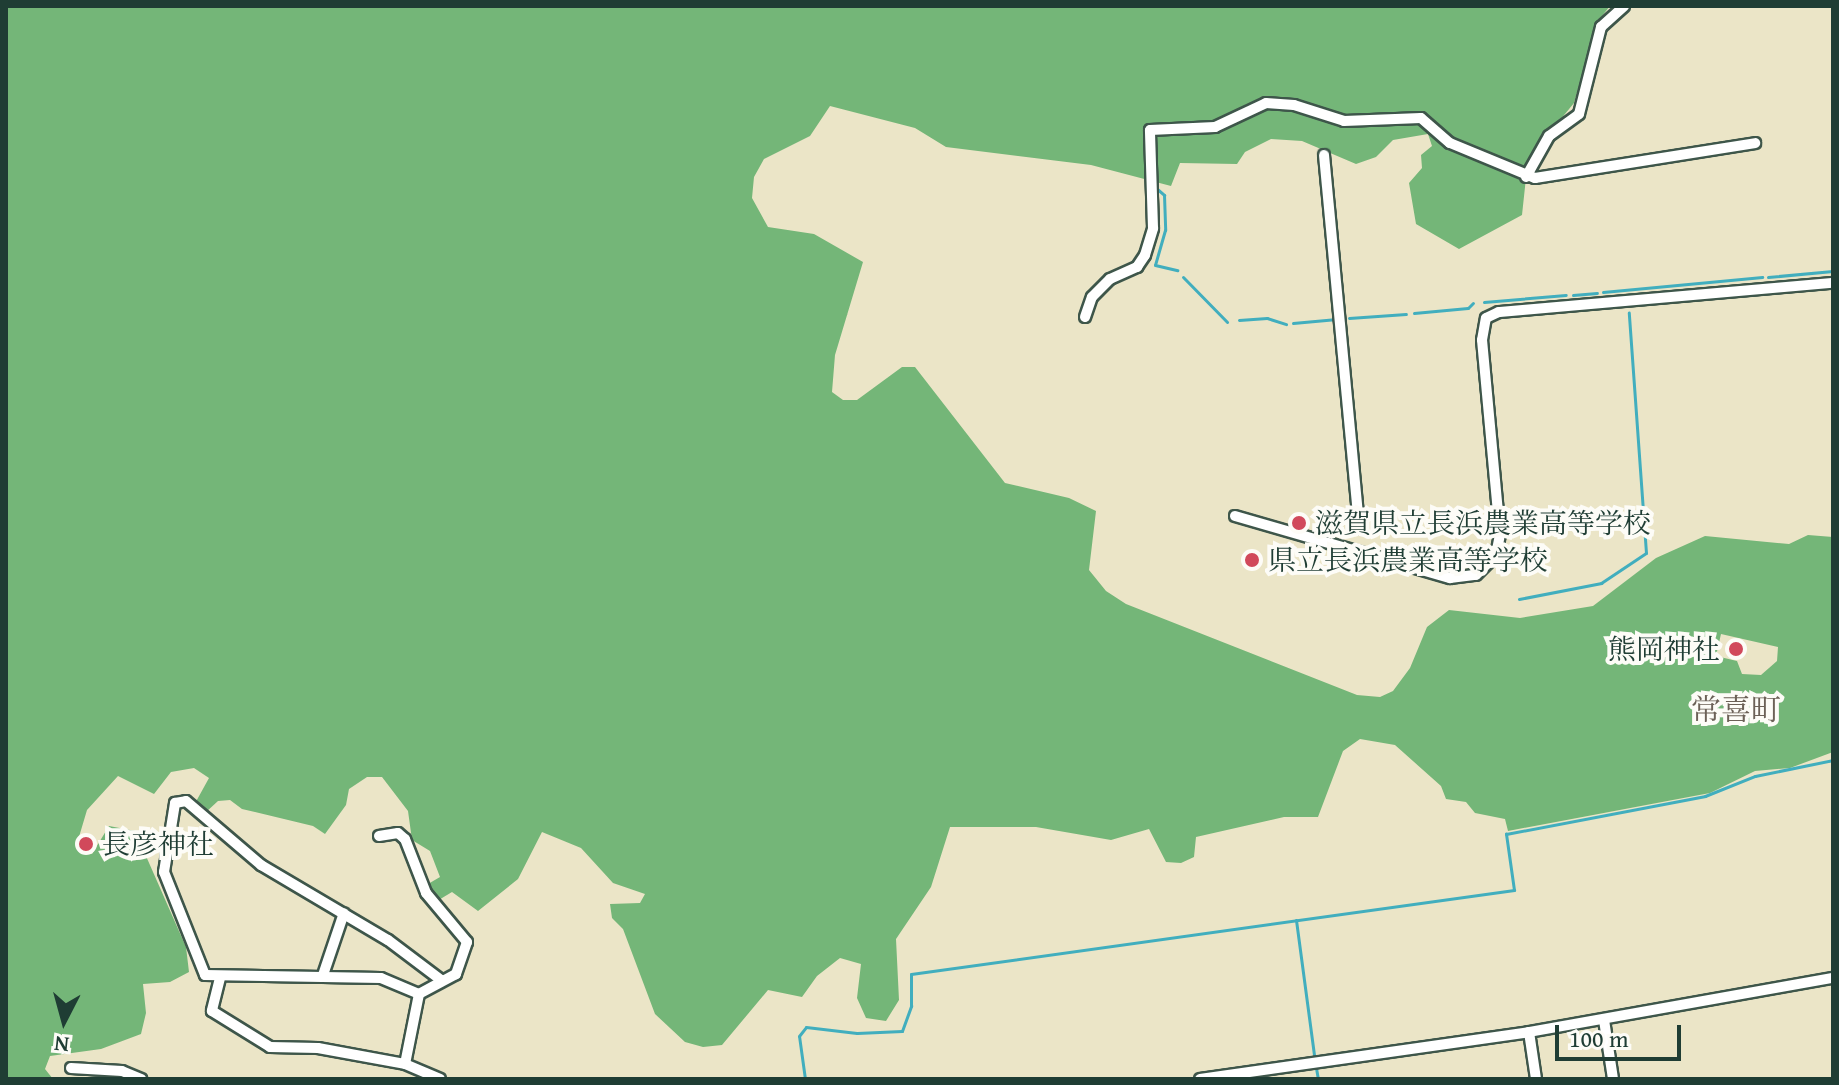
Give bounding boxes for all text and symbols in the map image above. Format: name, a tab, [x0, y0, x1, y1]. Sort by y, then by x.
place label: 滋賀県立長浜農業高等学校	[1315, 506, 1651, 540]
marker: 滋賀県立長浜農業高等学校	[1290, 514, 1308, 532]
place label: 県立長浜農業高等学校	[1268, 543, 1548, 577]
marker: 県立長浜農業高等学校	[1243, 551, 1261, 569]
place label: 熊岡神社	[1608, 632, 1720, 666]
marker: 熊岡神社	[1727, 640, 1745, 658]
district label: 常喜町	[1691, 691, 1781, 727]
place label: 長彦神社	[102, 827, 214, 861]
marker: 長彦神社	[77, 835, 95, 853]
north arrow	[24, 981, 104, 1061]
scale bar	[1559, 1009, 1685, 1059]
text: 100 m	[1569, 1021, 1629, 1056]
text: N	[52, 1028, 70, 1062]

